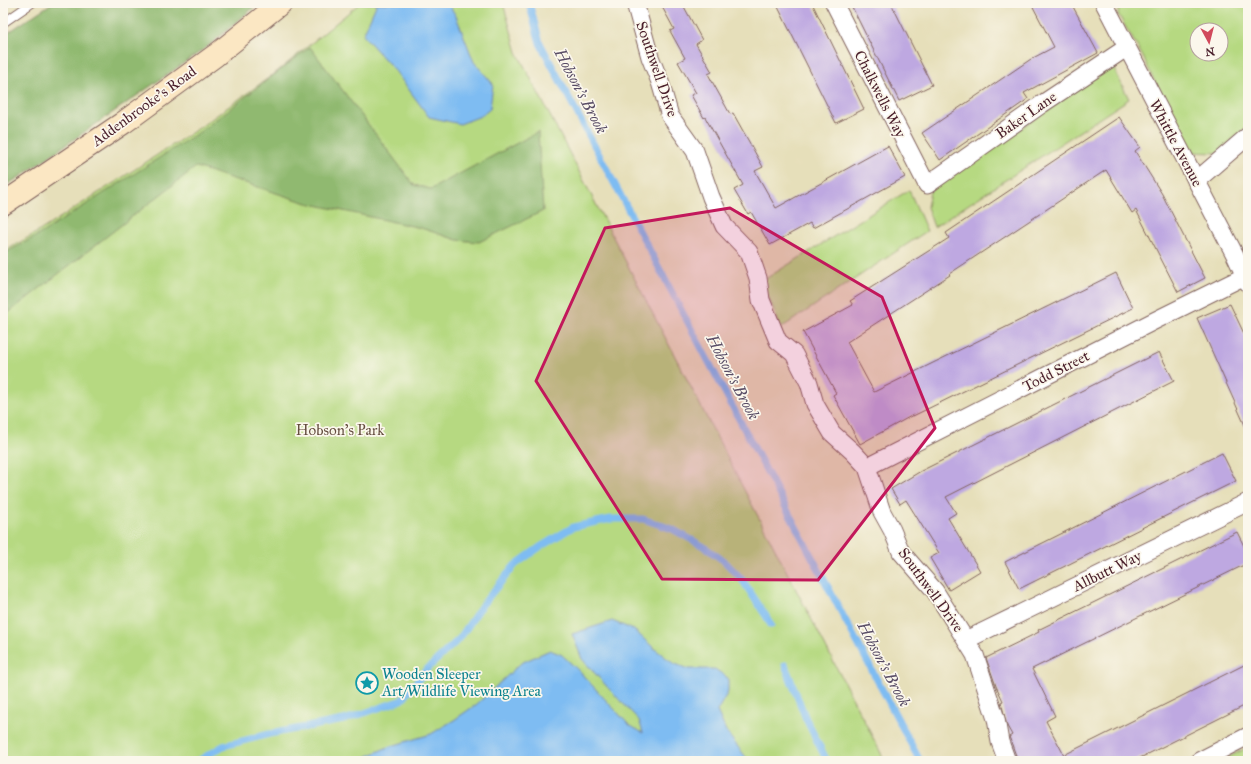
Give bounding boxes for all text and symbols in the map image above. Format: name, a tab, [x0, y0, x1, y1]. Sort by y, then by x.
street label: Southwell Drive	[632, 19, 682, 119]
north arrow	[1189, 22, 1229, 62]
water label: Hobson's Brook	[550, 44, 611, 137]
text: N	[1204, 44, 1216, 59]
street label: Chalkwells Way	[850, 47, 910, 141]
street label: Addenbrooke's Road	[87, 62, 200, 151]
street label: Baker Lane	[992, 88, 1060, 142]
street label: Whittle Avenue	[1146, 96, 1206, 190]
water label: Hobson's Brook	[702, 330, 763, 423]
street label: Todd Street	[1020, 346, 1093, 395]
park label: Hobson's Park	[296, 421, 384, 439]
street label: Southwell Drive	[894, 544, 968, 636]
street label: Allbutt Way	[1069, 546, 1145, 596]
water label: Hobson's Brook	[853, 617, 914, 710]
place label: Wooden Sleeper Art/Wildlife Viewing Area	[381, 665, 541, 700]
place icon: Wooden Sleeper Art/Wildlife Viewing Area	[354, 670, 380, 696]

